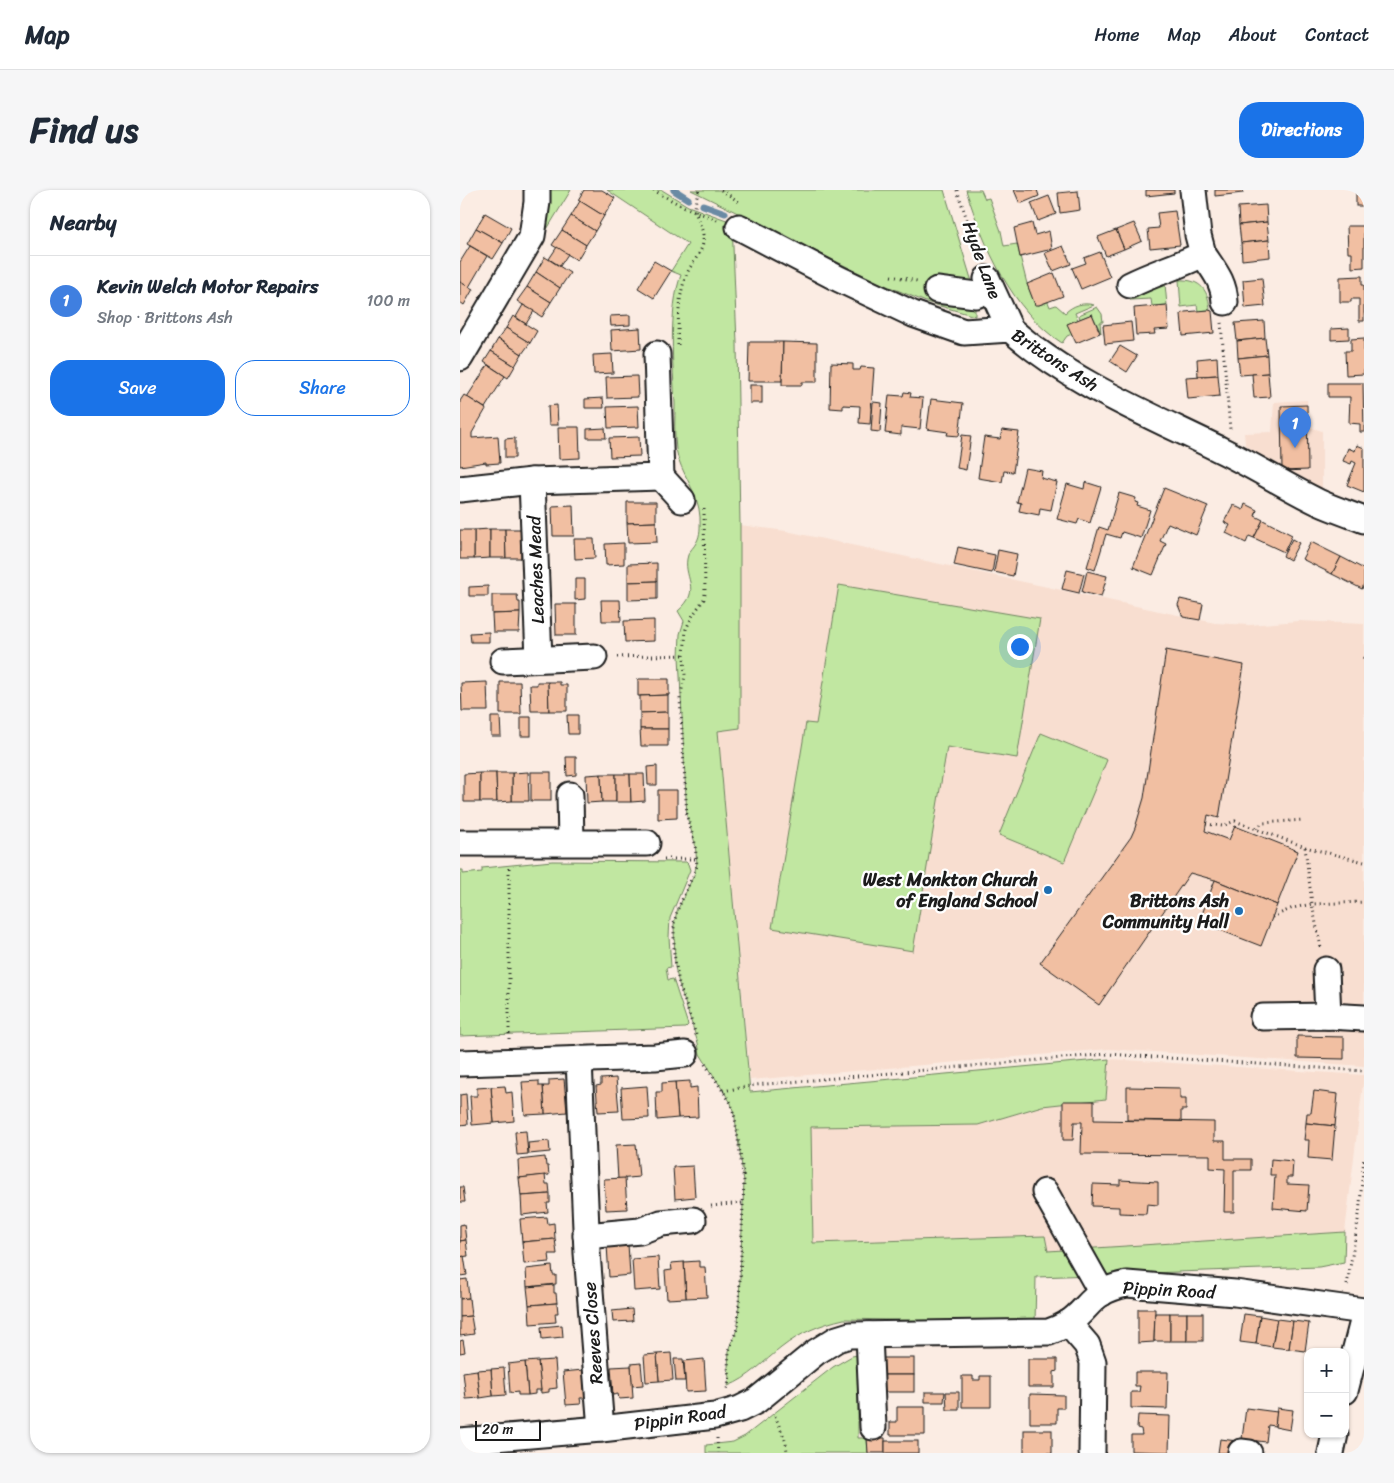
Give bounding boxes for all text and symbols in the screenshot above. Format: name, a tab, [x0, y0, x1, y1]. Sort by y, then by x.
text: Map	[25, 14, 69, 56]
text: Home	[1095, 19, 1140, 51]
text: Map	[1168, 19, 1201, 51]
text: About	[1229, 19, 1277, 51]
text: Contact	[1305, 19, 1369, 51]
text: Find us	[30, 99, 138, 161]
button: Directions	[1239, 102, 1364, 158]
text: Nearby	[50, 204, 116, 242]
street label: Hyde Lane	[953, 216, 1011, 304]
text: Kevin Welch Motor Repairs	[97, 270, 319, 303]
text: 1	[63, 286, 69, 315]
text: 100 m	[366, 286, 410, 315]
text: Shop · Brittons Ash	[97, 303, 233, 332]
street label: Brittons Ash	[1005, 320, 1105, 400]
button: Save	[50, 360, 225, 416]
button: Share	[235, 360, 410, 416]
pin: 1	[1279, 407, 1311, 448]
street label: Leaches Mead	[518, 514, 554, 625]
your location	[1007, 634, 1033, 660]
place label: West Monkton Church of England School	[863, 864, 1039, 917]
marker: West Monkton Church of England School	[1042, 884, 1054, 896]
place label: Brittons Ash Community Hall	[1102, 885, 1230, 938]
marker: Brittons Ash Community Hall	[1233, 905, 1245, 917]
street label: Pippin Road	[1122, 1272, 1218, 1308]
street label: Reeves Close	[573, 1281, 613, 1385]
map controls	[1304, 1348, 1349, 1438]
button: +	[1304, 1348, 1349, 1393]
button: −	[1304, 1393, 1349, 1438]
street label: Pippin Road	[632, 1395, 730, 1440]
text: 20 m	[482, 1417, 513, 1442]
scale bar	[475, 1418, 541, 1441]

